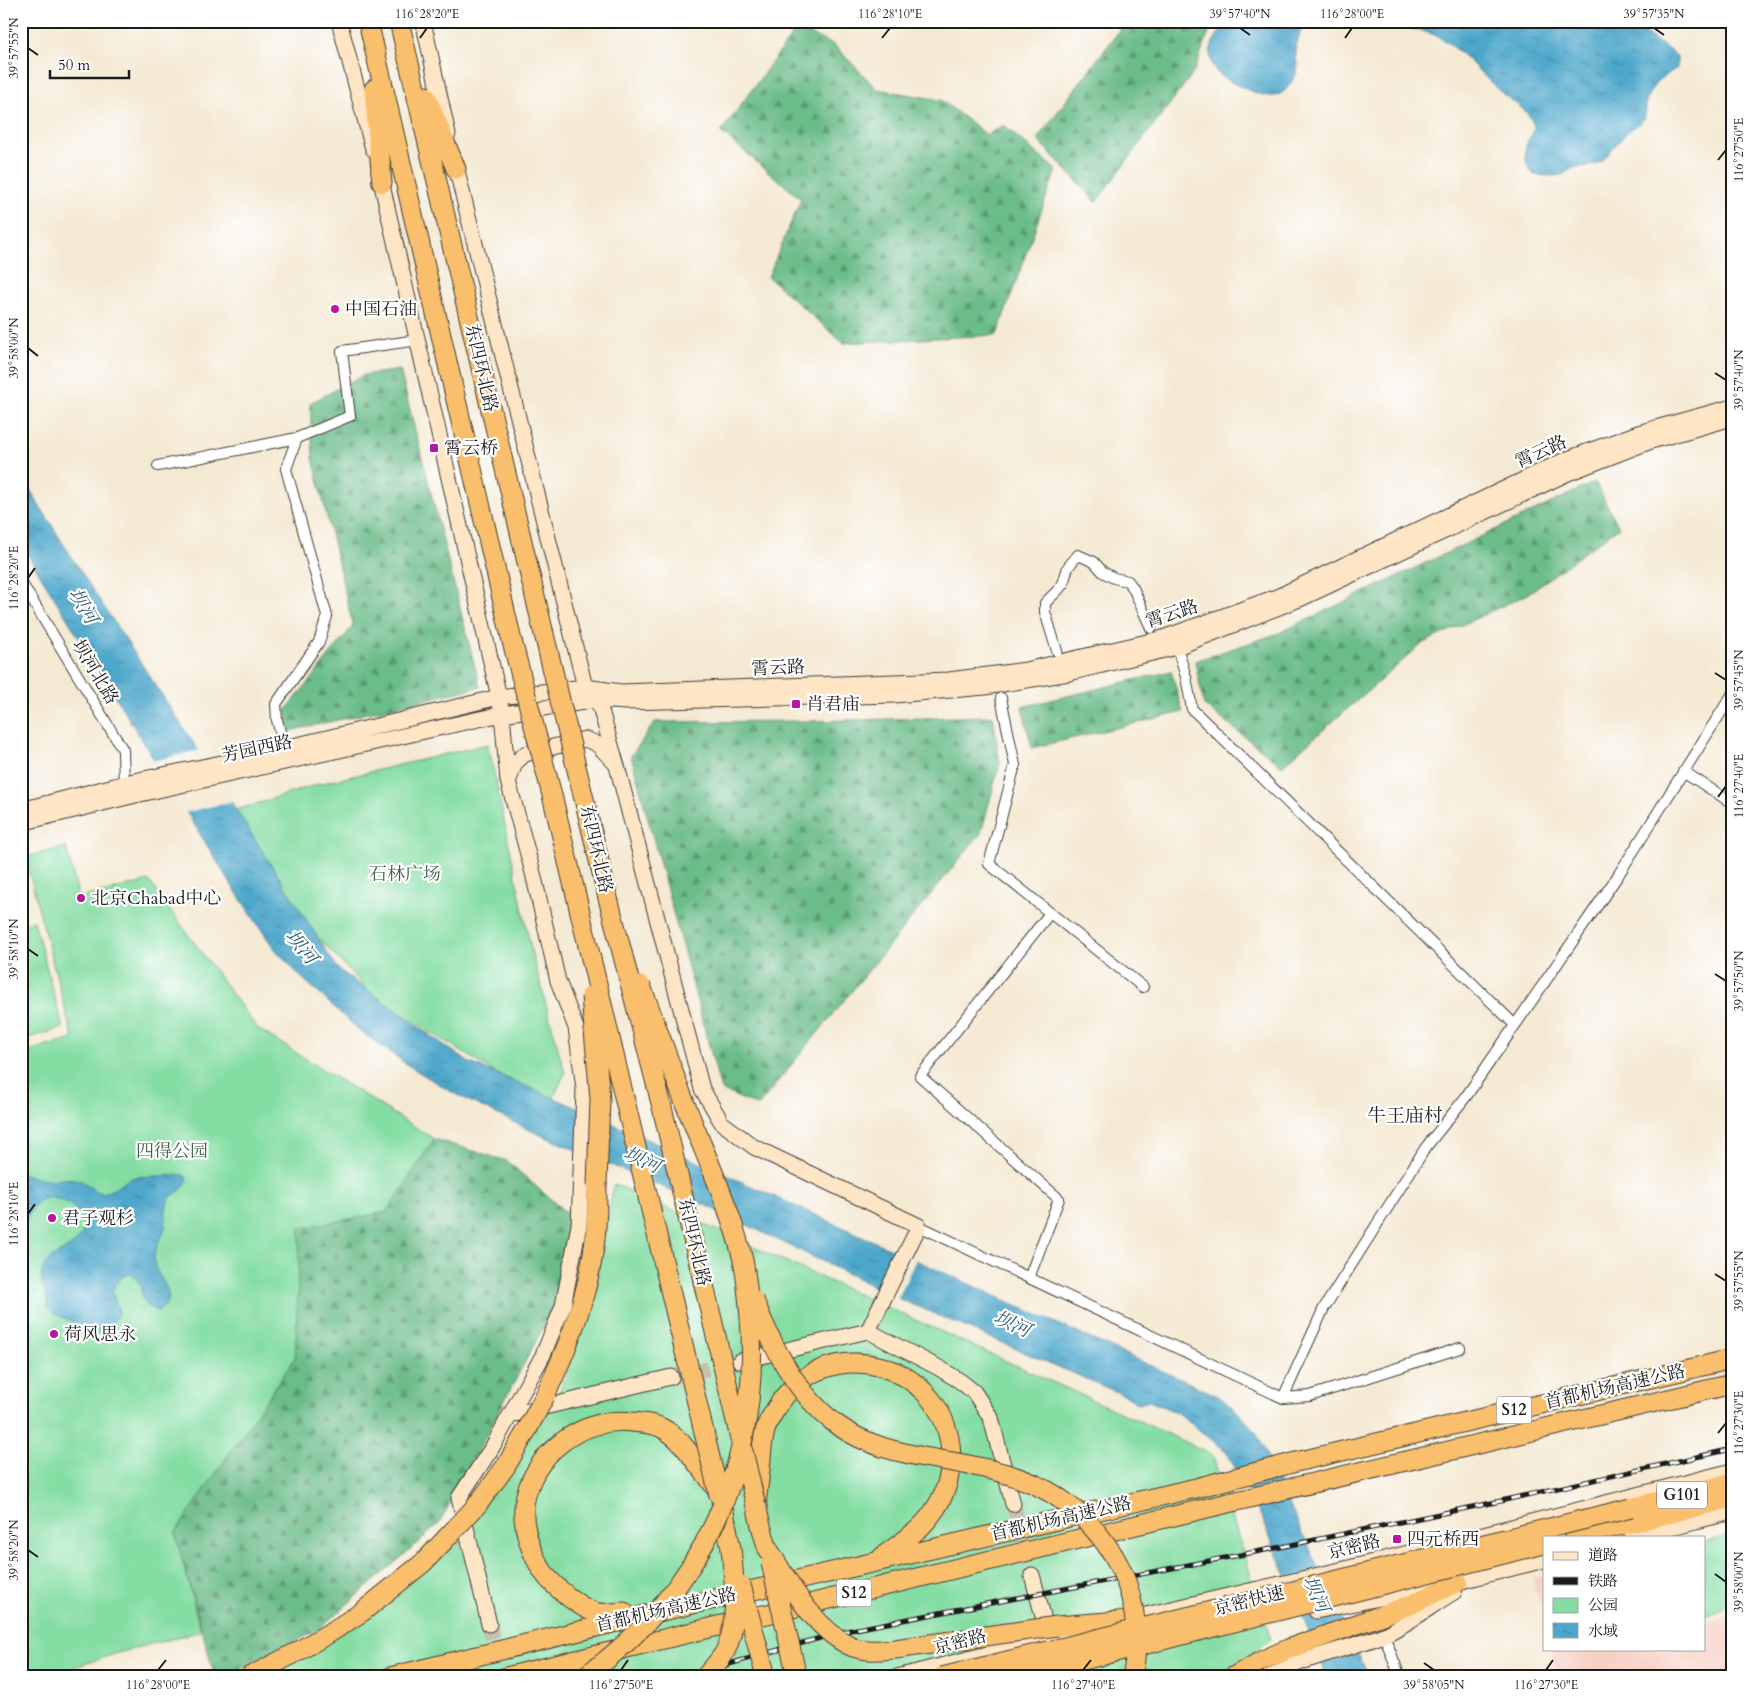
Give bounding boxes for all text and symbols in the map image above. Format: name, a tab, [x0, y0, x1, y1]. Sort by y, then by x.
text: 116°28'20"E	[395, 6, 459, 22]
text: 116°28'10"E	[858, 6, 922, 22]
text: 39°57'40"N	[1210, 6, 1271, 22]
text: 116°28'00"E	[1320, 6, 1384, 22]
text: 39°57'35"N	[1624, 6, 1685, 22]
text: 39°57'55"N	[6, 17, 22, 78]
scale bar	[50, 48, 129, 80]
text: 50 m	[58, 55, 90, 75]
text: 116°27'50"E	[1731, 118, 1747, 182]
place label: 中国石油	[345, 297, 417, 322]
marker: 中国石油	[329, 303, 341, 315]
text: 39°58'00"N	[6, 317, 22, 378]
street label: 东四环北路	[459, 321, 503, 415]
text: 39°57'40"N	[1731, 349, 1747, 410]
street label: 霄云路	[1511, 430, 1571, 474]
place label: 霄云桥	[444, 436, 498, 461]
marker: 霄云桥	[428, 442, 440, 454]
text: 116°28'20"E	[6, 546, 22, 610]
water label: 坝河	[62, 583, 105, 632]
street label: 霄云路	[1142, 594, 1202, 634]
street label: 坝河北路	[66, 635, 124, 709]
text: 39°57'45"N	[1731, 649, 1747, 710]
street label: 霄云路	[751, 655, 805, 681]
place label: 肖君庙	[806, 692, 860, 717]
marker: 肖君庙	[790, 698, 802, 710]
street label: 芳园西路	[219, 729, 295, 769]
text: 116°27'40"E	[1731, 754, 1747, 818]
street label: 东四环北路	[574, 802, 618, 896]
park label: 石林广场	[369, 862, 441, 887]
place label: 北京Chabad中心	[91, 886, 221, 911]
marker: 北京Chabad中心	[75, 892, 87, 904]
text: 39°58'10"N	[6, 918, 22, 979]
water label: 坝河	[279, 924, 325, 972]
text: 39°57'50"N	[1731, 950, 1747, 1011]
district label: 牛王庙村	[1367, 1103, 1443, 1129]
park label: 四得公园	[136, 1139, 208, 1164]
water label: 坝河	[619, 1140, 667, 1181]
text: 116°28'10"E	[6, 1182, 22, 1246]
street label: 东四环北路	[672, 1195, 716, 1289]
place label: 君子观杉	[62, 1206, 134, 1231]
marker: 君子观杉	[46, 1212, 58, 1224]
text: 39°57'55"N	[1731, 1250, 1747, 1311]
water label: 坝河	[989, 1304, 1037, 1345]
place label: 荷风思永	[64, 1322, 136, 1347]
marker: 荷风思永	[48, 1328, 60, 1340]
street label: 首都机场高速公路	[1542, 1359, 1688, 1415]
text: 116°27'30"E	[1731, 1391, 1747, 1455]
road number: S12	[1496, 1396, 1532, 1424]
road number: G101	[1657, 1482, 1707, 1508]
street label: 首都机场高速公路	[988, 1491, 1134, 1547]
text: 39°58'20"N	[6, 1519, 22, 1580]
place label: 四元桥西	[1407, 1527, 1479, 1552]
street label: 京密路	[1325, 1528, 1383, 1566]
marker: 四元桥西	[1391, 1533, 1403, 1545]
legend	[1543, 1536, 1706, 1650]
text: 道路	[1588, 1545, 1618, 1565]
text: 39°58'00"N	[1731, 1551, 1747, 1612]
water label: 坝河	[1296, 1571, 1337, 1619]
text: 铁路	[1588, 1571, 1618, 1591]
road number: S12	[836, 1580, 872, 1606]
street label: 京密快速	[1211, 1580, 1287, 1622]
street label: 首都机场高速公路	[593, 1582, 739, 1638]
text: 公园	[1588, 1595, 1618, 1615]
text: 水域	[1588, 1621, 1618, 1641]
street label: 京密路	[931, 1623, 989, 1661]
text: 116°28'00"E	[126, 1677, 190, 1693]
text: 116°27'50"E	[589, 1677, 653, 1693]
text: 116°27'40"E	[1051, 1677, 1115, 1693]
text: 39°58'05"N	[1404, 1677, 1465, 1693]
text: 116°27'30"E	[1514, 1677, 1578, 1693]

